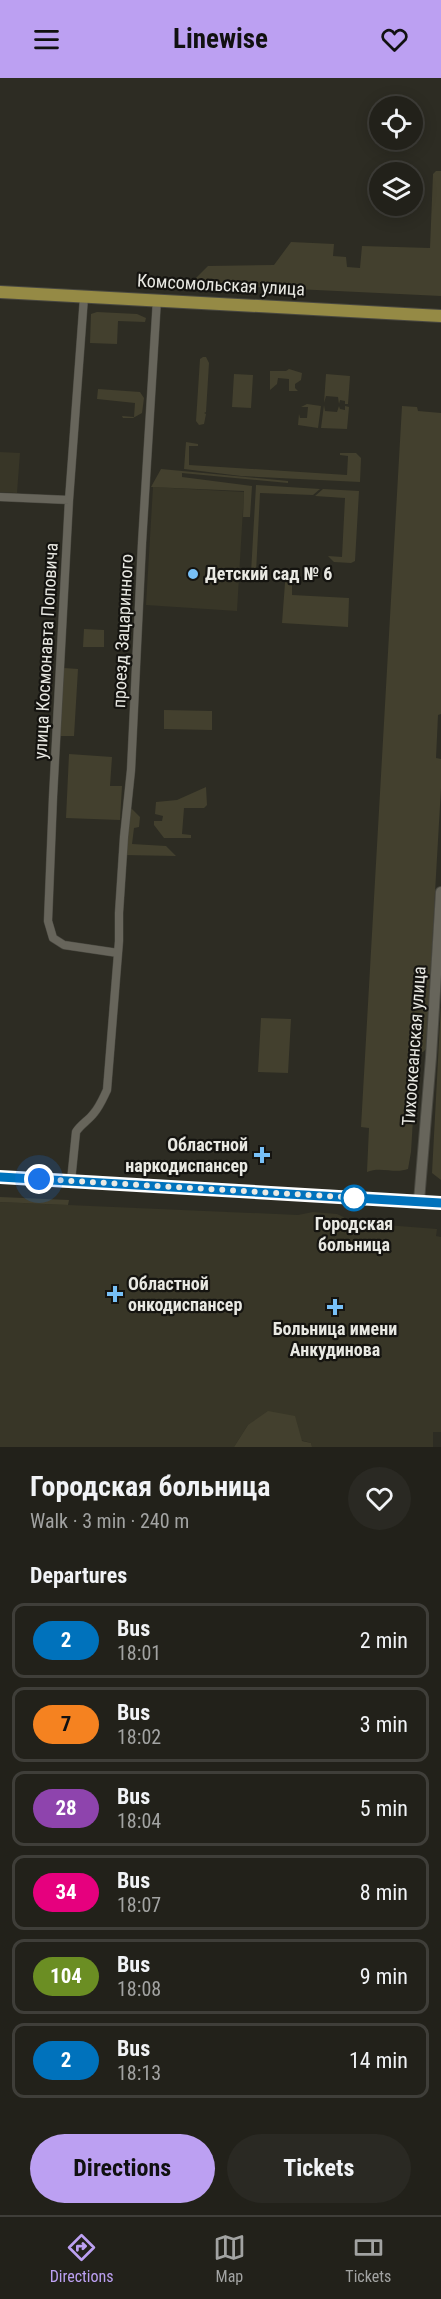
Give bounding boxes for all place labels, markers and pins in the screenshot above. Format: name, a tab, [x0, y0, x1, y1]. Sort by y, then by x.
place label: Детский сад № 6	[205, 563, 332, 584]
marker: Детский сад № 6	[186, 567, 200, 581]
place label: Областной наркодиспансер	[125, 1134, 248, 1176]
marker: Областной наркодиспансер	[253, 1146, 271, 1164]
marker: Городская больница	[341, 1185, 367, 1211]
place label: Городская больница	[315, 1213, 393, 1255]
place label: Областной онкодиспансер	[128, 1273, 242, 1315]
marker: Областной онкодиспансер	[106, 1285, 124, 1303]
marker: Больница имени Анкудинова	[326, 1298, 344, 1316]
place label: Больница имени Анкудинова	[273, 1318, 397, 1360]

